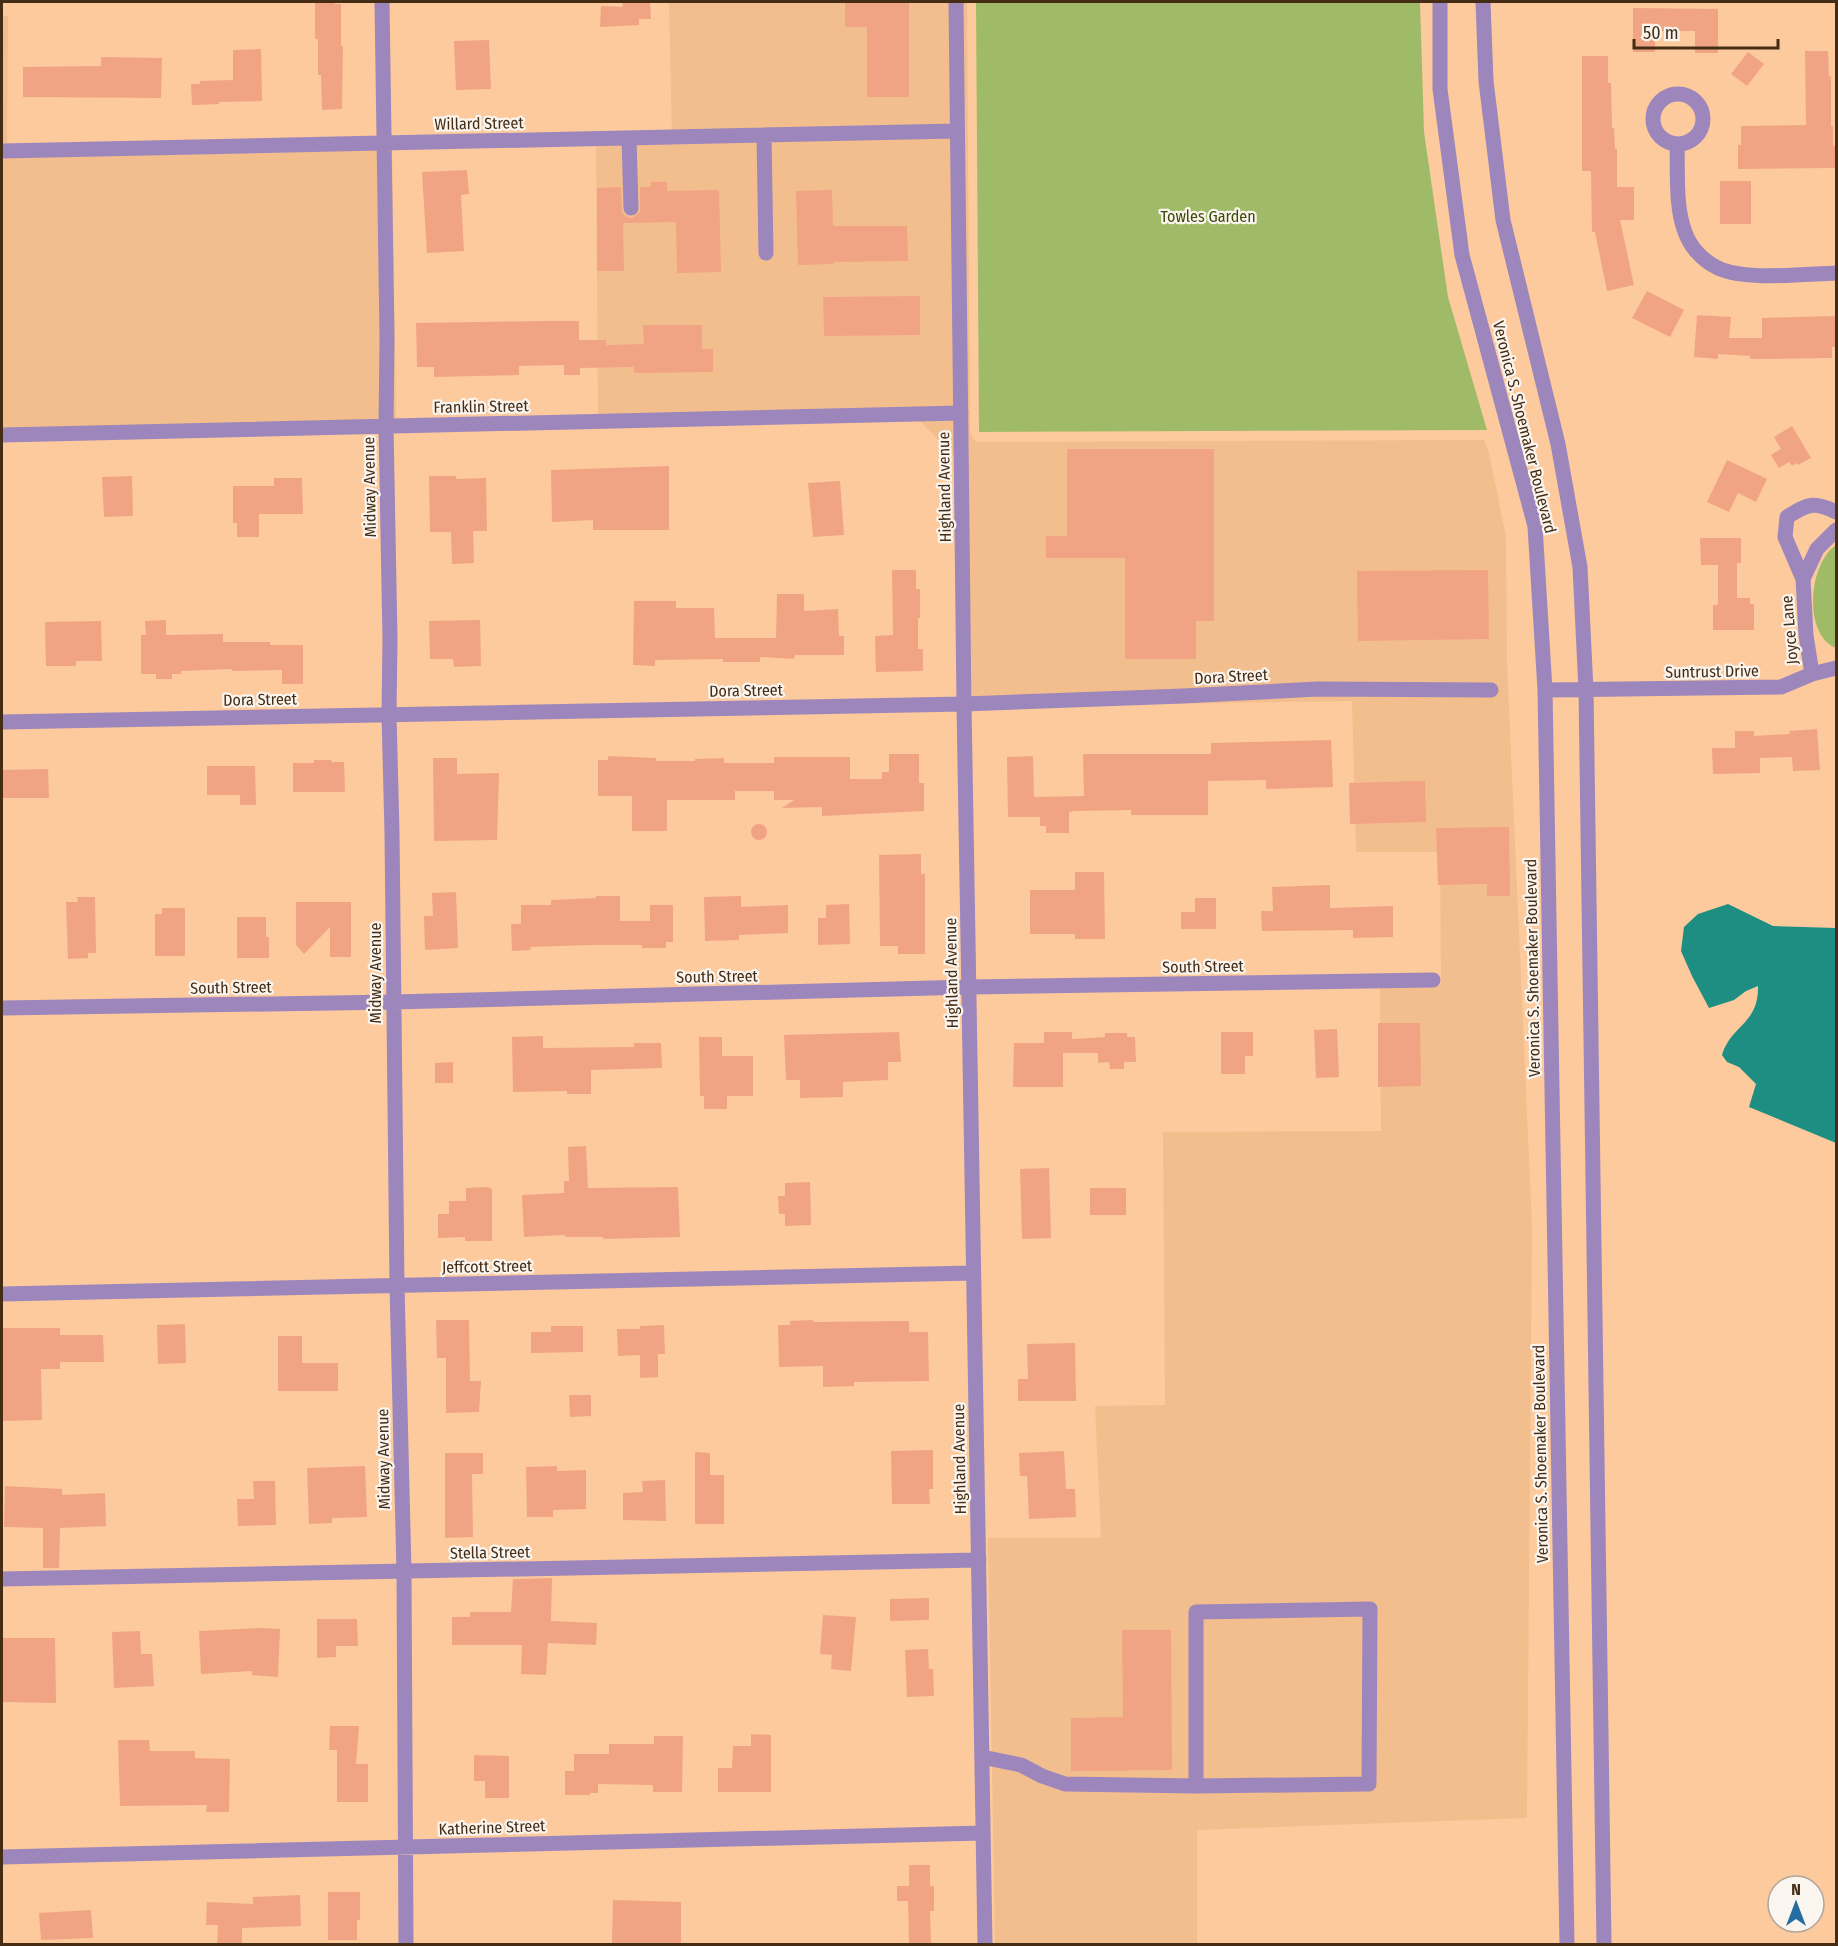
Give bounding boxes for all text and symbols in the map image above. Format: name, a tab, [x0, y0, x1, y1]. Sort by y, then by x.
scale bar	[1634, 12, 1778, 50]
text: 50 m	[1643, 22, 1679, 44]
street label: Willard Street	[434, 113, 524, 134]
park label: Towles Garden	[1160, 207, 1256, 226]
street label: Veronica S. Shoemaker Boulevard	[1489, 319, 1560, 535]
street label: Franklin Street	[433, 396, 529, 417]
street label: Highland Avenue	[934, 431, 955, 542]
street label: Midway Avenue	[359, 436, 380, 538]
street label: Joyce Lane	[1777, 595, 1802, 665]
street label: Suntrust Drive	[1665, 661, 1759, 682]
street label: Dora Street	[1194, 665, 1269, 688]
street label: Dora Street	[709, 680, 784, 701]
street label: Dora Street	[223, 689, 298, 710]
street label: Veronica S. Shoemaker Boulevard	[1521, 859, 1544, 1077]
street label: Highland Avenue	[941, 917, 962, 1028]
street label: Midway Avenue	[366, 922, 385, 1023]
street label: South Street	[1162, 956, 1245, 977]
street label: South Street	[676, 966, 759, 987]
street label: South Street	[190, 977, 273, 998]
street label: Jeffcott Street	[442, 1256, 533, 1277]
street label: Veronica S. Shoemaker Boulevard	[1529, 1345, 1552, 1563]
street label: Highland Avenue	[949, 1403, 970, 1514]
street label: Midway Avenue	[373, 1408, 394, 1510]
street label: Stella Street	[450, 1542, 531, 1563]
street label: Katherine Street	[438, 1816, 546, 1839]
north arrow	[1766, 1874, 1826, 1934]
text: N	[1791, 1880, 1801, 1899]

